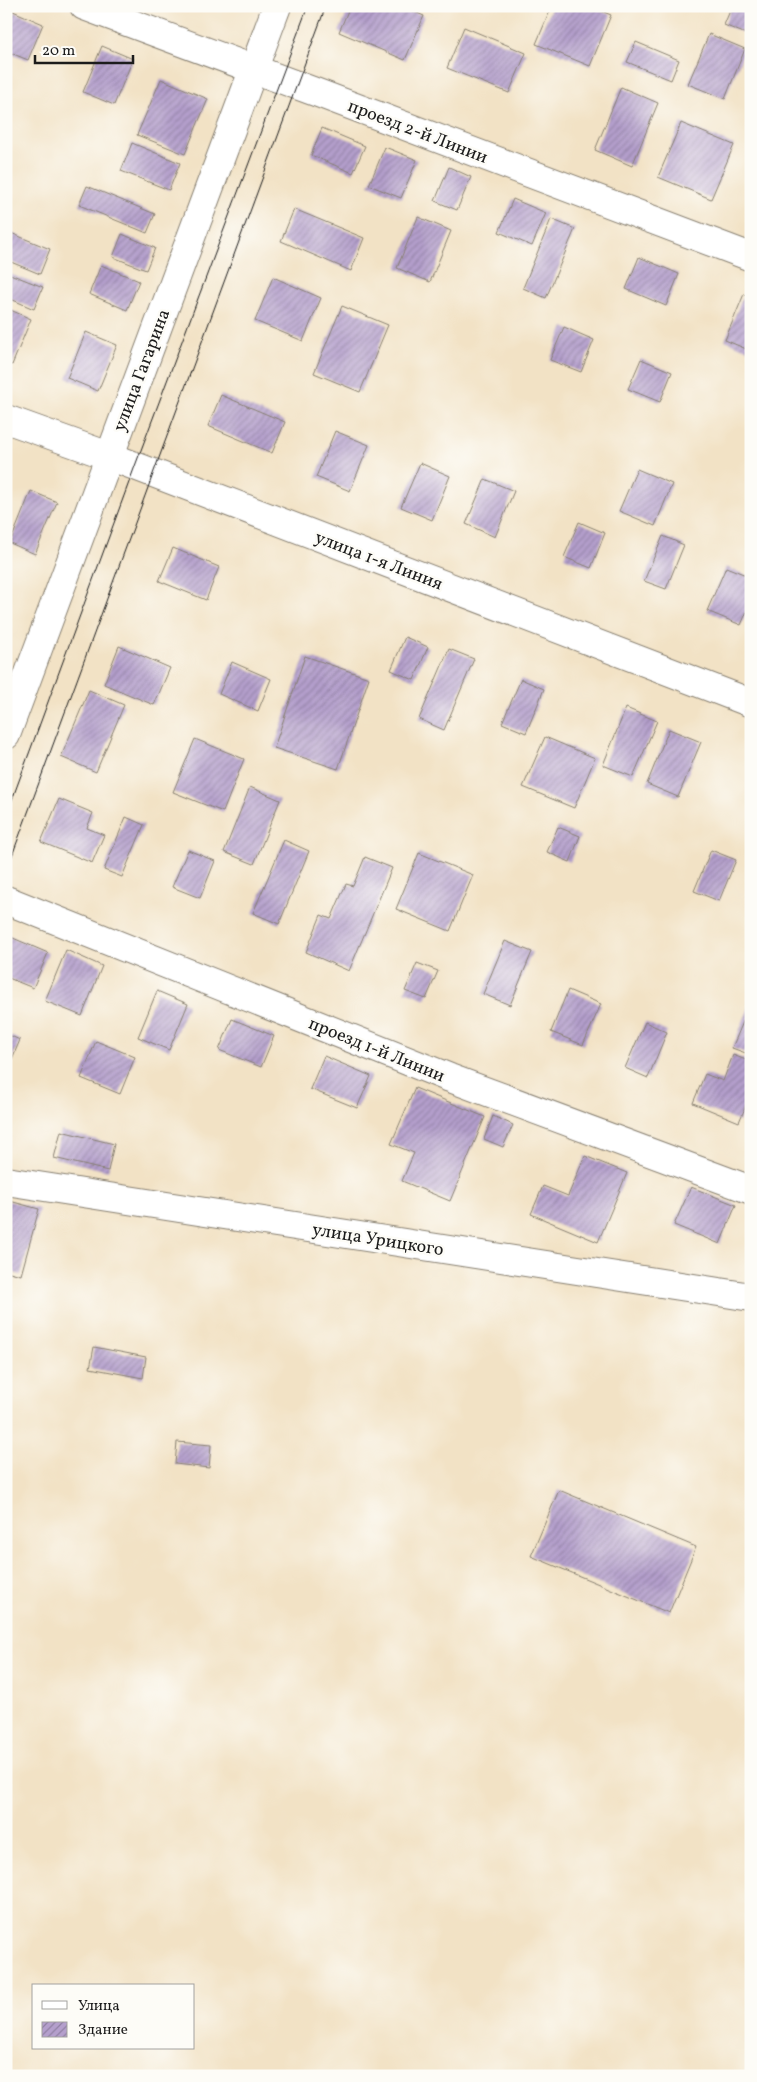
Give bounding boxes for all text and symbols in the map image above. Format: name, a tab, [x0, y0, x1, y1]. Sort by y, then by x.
scale bar	[35, 32, 132, 64]
text: 20 m	[42, 41, 75, 62]
street label: проезд 2-й Линии	[344, 94, 491, 171]
street label: улица Гагарина	[108, 306, 177, 435]
street label: улица 1-я Линия	[311, 526, 446, 597]
street label: проезд 1-й Линии	[305, 1012, 448, 1089]
street label: улица Урицкого	[310, 1218, 445, 1263]
legend	[32, 1984, 195, 2050]
text: Улица	[78, 1996, 120, 2017]
text: Здание	[78, 2020, 128, 2041]

